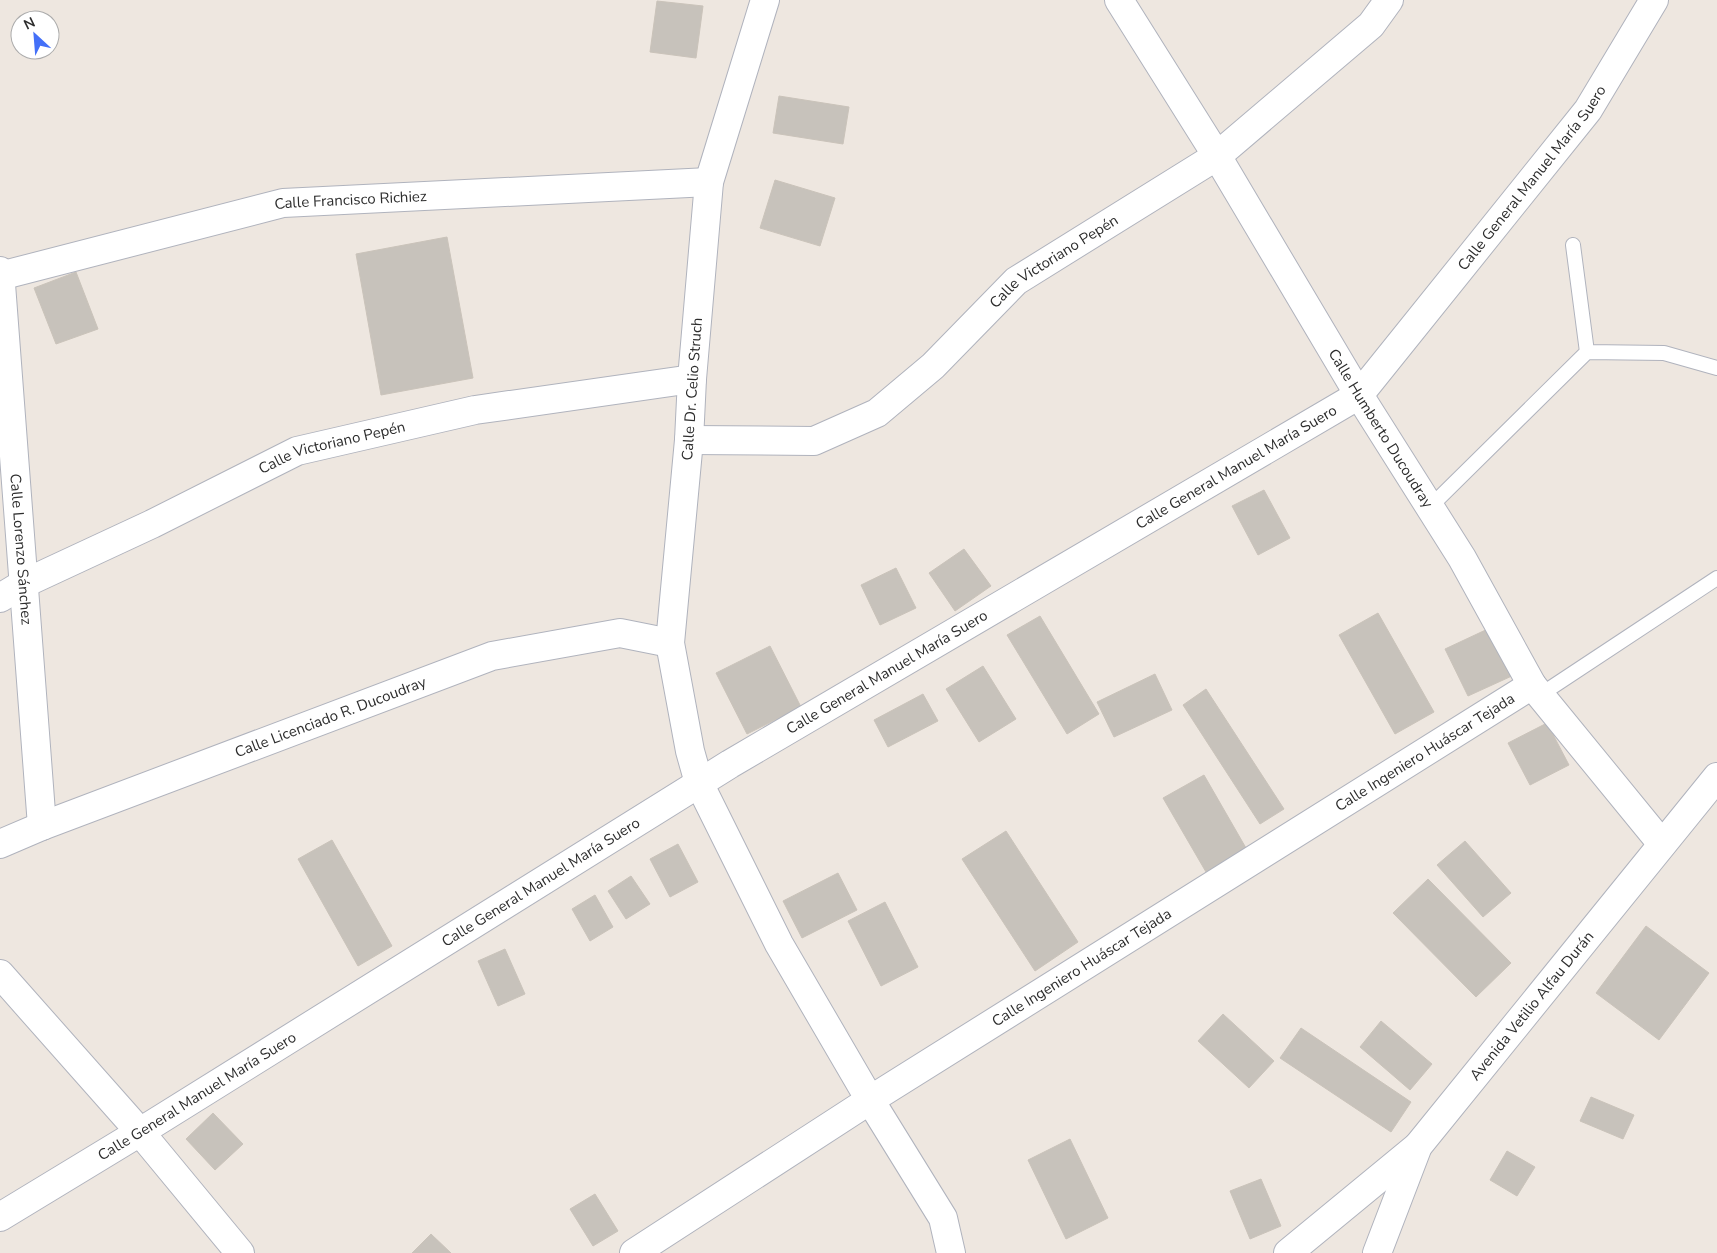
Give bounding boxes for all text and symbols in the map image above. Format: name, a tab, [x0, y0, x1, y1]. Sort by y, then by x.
north arrow	[10, 10, 60, 60]
text: N	[21, 13, 38, 35]
street label: Calle General Manuel María Suero	[1453, 82, 1611, 275]
street label: Calle Francisco Richiez	[272, 186, 427, 215]
street label: Calle Victoriano Pepén	[985, 210, 1122, 312]
street label: Calle Dr. Celio Struch	[677, 317, 707, 461]
street label: Calle Humberto Ducoudray	[1324, 345, 1438, 512]
street label: Calle General Manuel María Suero	[1132, 400, 1341, 534]
street label: Calle Victoriano Pepén	[255, 416, 407, 479]
street label: Calle Lorenzo Sánchez	[5, 473, 37, 626]
street label: Calle General Manuel María Suero	[783, 605, 991, 739]
street label: Calle Licenciado R. Ducoudray	[232, 672, 429, 762]
street label: Calle Ingeniero Huáscar Tejada	[1331, 688, 1518, 816]
street label: Calle General Manuel María Suero	[438, 813, 644, 951]
street label: Calle Ingeniero Huáscar Tejada	[988, 904, 1175, 1031]
street label: Avenida Vetilio Alfau Durán	[1465, 927, 1598, 1085]
street label: Calle General Manuel María Suero	[94, 1027, 300, 1165]

